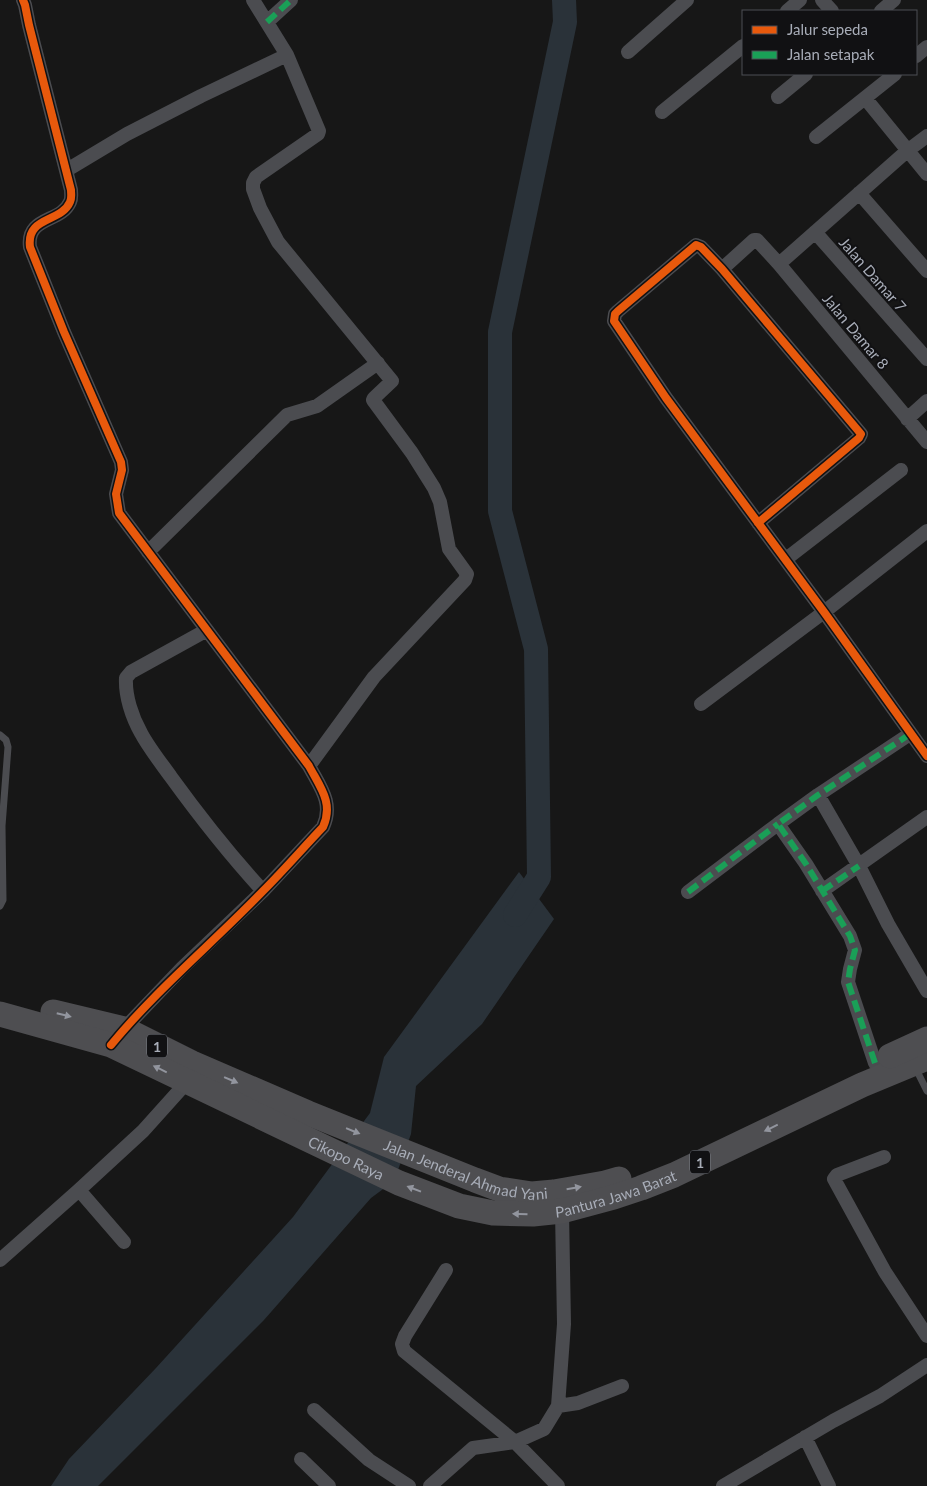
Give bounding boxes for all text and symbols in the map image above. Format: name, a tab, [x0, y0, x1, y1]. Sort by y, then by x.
legend	[742, 10, 917, 75]
text: Jalur sepeda	[787, 20, 868, 38]
text: Jalan setapak	[787, 45, 875, 63]
street label: Jalan Damar 7	[836, 233, 910, 315]
street label: Jalan Damar 8	[819, 290, 893, 372]
one-way arrow	[57, 1011, 72, 1019]
road number: 1	[147, 1034, 167, 1058]
one-way arrow	[153, 1065, 167, 1073]
one-way arrow	[224, 1076, 238, 1084]
one-way arrow	[763, 1124, 778, 1132]
one-way arrow	[346, 1127, 361, 1135]
street label: Cikopo Raya	[305, 1132, 387, 1183]
street label: Jalan Jenderal Ahmad Yani	[381, 1135, 548, 1203]
road number: 1	[690, 1150, 710, 1174]
street label: Pantura Jawa Barat	[554, 1166, 679, 1221]
one-way arrow	[566, 1184, 582, 1192]
one-way arrow	[406, 1185, 421, 1192]
one-way arrow	[512, 1210, 528, 1218]

